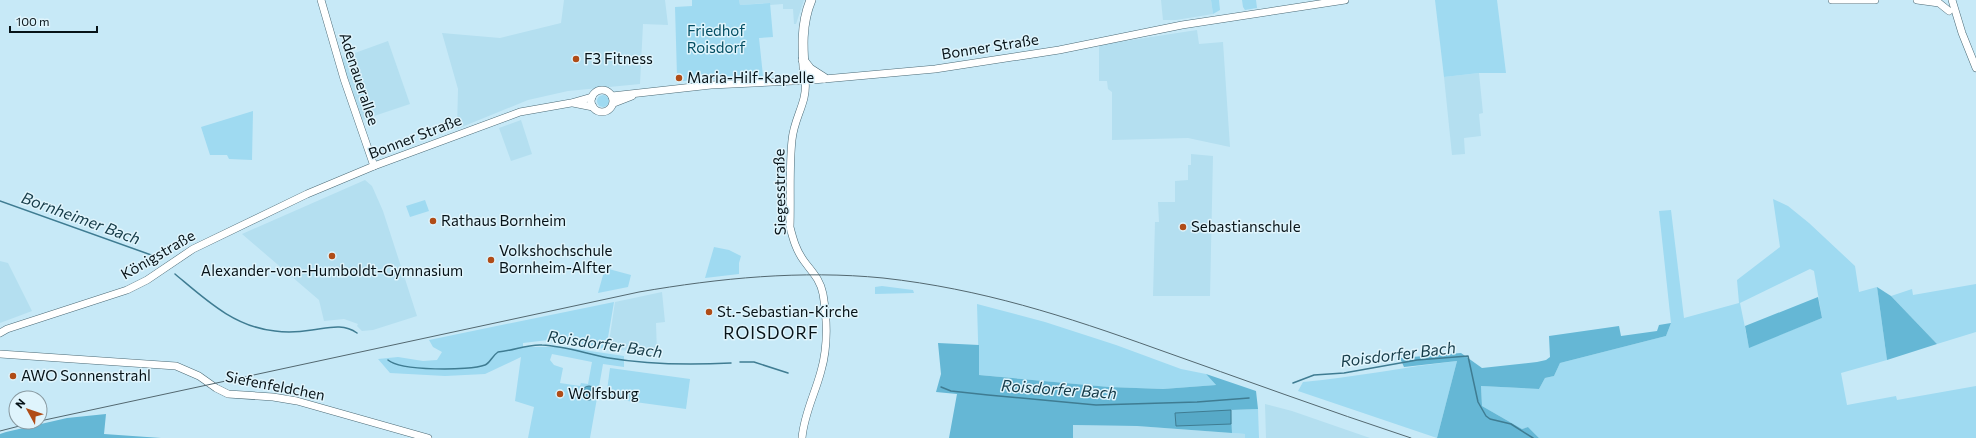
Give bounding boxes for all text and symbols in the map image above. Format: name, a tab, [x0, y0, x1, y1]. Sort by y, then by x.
scale bar	[10, 8, 97, 34]
text: 100 m	[16, 14, 50, 28]
park label: Friedhof Roisdorf	[687, 21, 745, 56]
street label: Bonner Straße	[940, 29, 1040, 63]
street label: Adenauerallee	[336, 30, 383, 127]
place label: F3 Fitness	[584, 49, 653, 67]
marker: F3 Fitness	[571, 54, 581, 64]
place label: Maria-Hilf-Kapelle	[687, 68, 814, 86]
marker: Maria-Hilf-Kapelle	[674, 73, 684, 83]
street label: Bonner Straße	[366, 110, 464, 162]
street label: Siegesstraße	[769, 148, 789, 236]
water label: Bornheimer Bach	[19, 187, 143, 248]
place label: Rathaus Bornheim	[441, 211, 566, 229]
marker: Rathaus Bornheim	[428, 216, 438, 226]
place label: Sebastianschule	[1191, 217, 1301, 235]
marker: Sebastianschule	[1178, 222, 1188, 232]
street label: Königstraße	[117, 226, 198, 283]
place label: Volkshochschule Bornheim-Alfter	[499, 241, 613, 276]
marker: Alexander-von-Humboldt-Gymnasium	[327, 251, 337, 261]
marker: Volkshochschule Bornheim-Alfter	[486, 255, 496, 265]
place label: Alexander-von-Humboldt-Gymnasium	[201, 261, 463, 279]
place label: St.-Sebastian-Kirche	[717, 302, 858, 320]
marker: St.-Sebastian-Kirche	[704, 307, 714, 317]
district label: ROISDORF	[723, 322, 819, 343]
water label: Roisdorfer Bach	[546, 326, 664, 361]
water label: Roisdorfer Bach	[1339, 337, 1457, 370]
place label: AWO Sonnenstrahl	[21, 366, 151, 384]
street label: Siefenfeldchen	[224, 367, 326, 403]
marker: AWO Sonnenstrahl	[8, 371, 18, 381]
water label: Roisdorfer Bach	[1001, 375, 1118, 402]
place label: Wolfsburg	[568, 384, 639, 402]
marker: Wolfsburg	[555, 389, 565, 399]
north arrow	[8, 390, 48, 430]
text: N	[12, 396, 28, 411]

